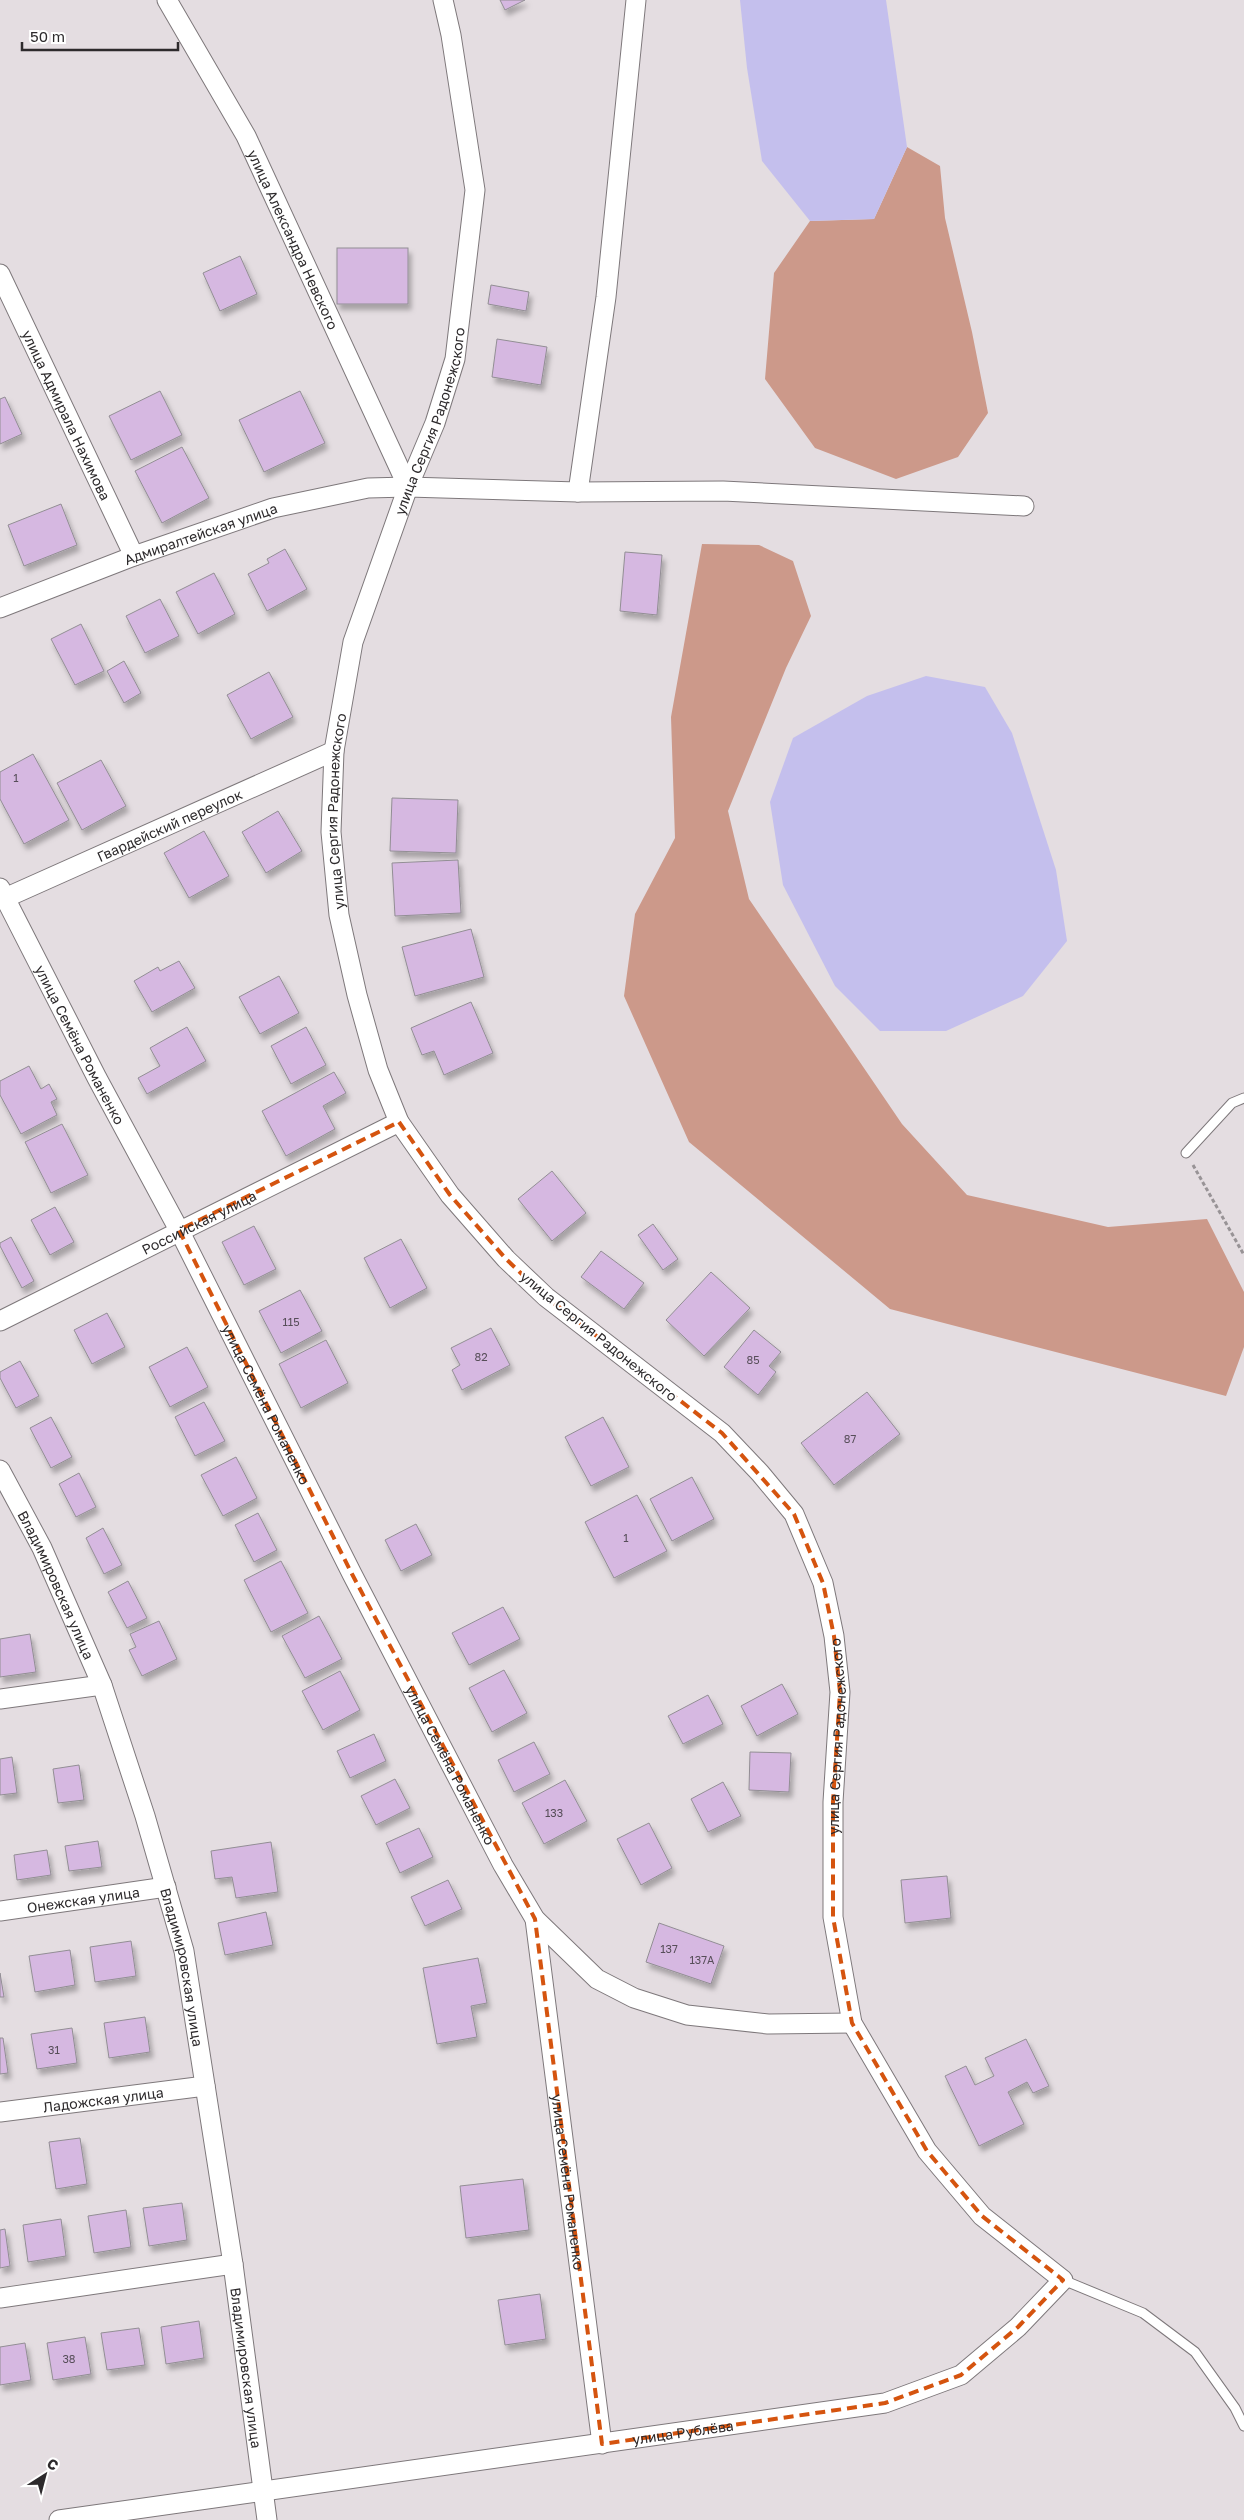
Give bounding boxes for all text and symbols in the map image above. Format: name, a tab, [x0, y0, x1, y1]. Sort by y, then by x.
scale bar	[22, 20, 179, 52]
text: 50 m	[30, 27, 65, 45]
street label: улица Александра Невского	[245, 147, 342, 332]
street label: улица Адмирала Нахимова	[19, 327, 115, 503]
street label: улица Сергия Радонежского	[390, 327, 467, 517]
street label: Адмиралтейская улица	[121, 499, 279, 568]
street label: улица Сергия Радонежского	[322, 712, 349, 910]
house number: 1	[13, 771, 19, 784]
street label: Гвардейский переулок	[94, 785, 245, 864]
street label: улица Семёна Романенко	[32, 962, 129, 1127]
street label: Российская улица	[139, 1186, 259, 1258]
street label: улица Сергия Радонежского	[517, 1267, 681, 1405]
house number: 115	[282, 1315, 300, 1328]
street label: улица Семёна Романенко	[219, 1321, 314, 1487]
house number: 82	[474, 1350, 488, 1363]
house number: 85	[746, 1353, 760, 1366]
house number: 87	[844, 1432, 856, 1445]
street label: Владимировская улица	[15, 1507, 98, 1662]
house number: 1	[623, 1531, 629, 1544]
street label: улица Сергия Радонежского	[825, 1637, 849, 1835]
street label: улица Семёна Романенко	[403, 1682, 499, 1847]
house number: 133	[545, 1806, 563, 1819]
street label: Онежская улица	[26, 1882, 141, 1916]
street label: Владимировская улица	[158, 1886, 207, 2048]
house number: 137	[660, 1942, 678, 1955]
house number: 137А	[690, 1953, 715, 1966]
house number: 31	[48, 2043, 60, 2056]
street label: Ладожская улица	[42, 2083, 165, 2115]
street label: улица Семёна Романенко	[549, 2093, 588, 2271]
street label: Владимировская улица	[228, 2286, 266, 2449]
house number: 38	[62, 2352, 76, 2365]
street label: улица Рублёва	[631, 2416, 735, 2447]
north arrow	[20, 2450, 70, 2500]
text: С	[44, 2454, 62, 2474]

